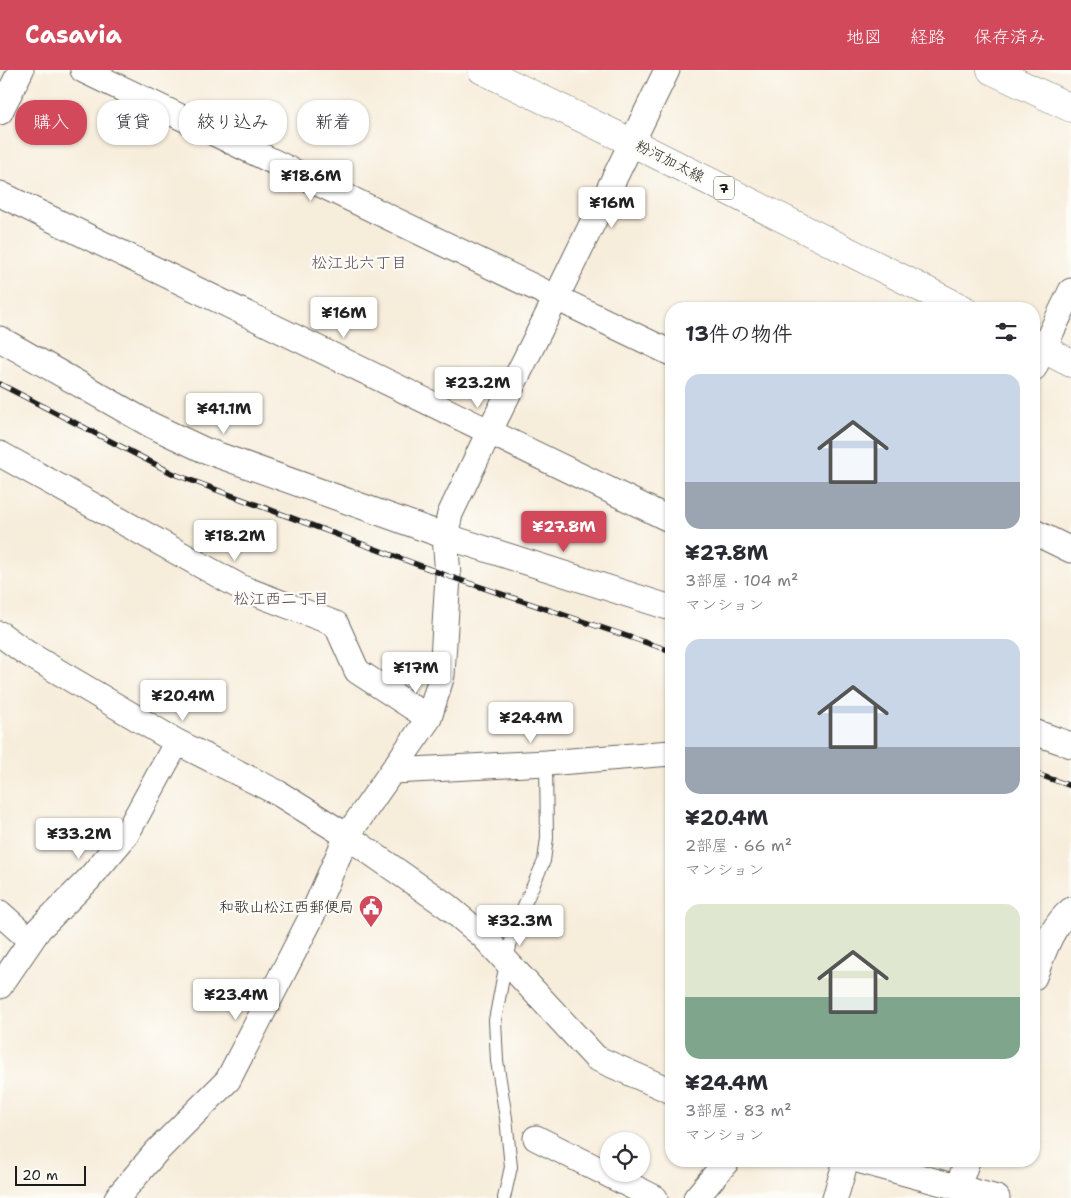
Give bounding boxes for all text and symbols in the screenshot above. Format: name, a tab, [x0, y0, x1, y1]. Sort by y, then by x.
text: Casavia	[25, 19, 122, 51]
text: 地図	[846, 25, 882, 49]
text: 経路	[910, 25, 946, 49]
text: 保存済み	[974, 25, 1046, 49]
chip: 購入	[15, 100, 87, 145]
chip: 賃貸	[97, 100, 169, 145]
chip: 絞り込み	[179, 100, 287, 145]
chip: 新着	[297, 100, 369, 145]
street label: 粉河加太線	[632, 135, 708, 187]
pin: ¥18.6M	[270, 160, 352, 202]
text: ¥18.6M	[281, 165, 341, 186]
road number: 7	[714, 176, 734, 200]
pin: ¥16M	[582, 186, 642, 229]
text: ¥16M	[589, 192, 635, 213]
district label: 松江北六丁目	[311, 252, 407, 273]
pin: ¥16M	[314, 296, 374, 339]
text: ¥16M	[321, 302, 367, 323]
icon: filters	[992, 318, 1020, 346]
text: 13件の物件	[685, 320, 793, 348]
pin: ¥23.2M	[437, 366, 519, 409]
text: ¥23.2M	[446, 372, 510, 393]
pin: ¥41.1M	[183, 392, 265, 435]
text: ¥41.1M	[197, 398, 251, 419]
icon: home	[808, 407, 898, 497]
pin: ¥27.8M	[523, 510, 605, 553]
text: ¥27.8M	[532, 516, 596, 537]
pin: ¥18.2M	[194, 520, 276, 562]
text: ¥18.2M	[205, 525, 265, 546]
text: ¥27.8M	[685, 539, 768, 567]
text: 3部屋 · 104 m²	[685, 570, 798, 591]
district label: 松江西二丁目	[233, 588, 329, 609]
text: マンション	[685, 594, 764, 615]
pin: ¥17M	[386, 652, 446, 694]
text: ¥17M	[393, 657, 439, 678]
icon: home	[808, 672, 898, 762]
pin: ¥20.4M	[142, 680, 224, 722]
text: ¥20.4M	[151, 685, 215, 706]
pin: ¥24.4M	[490, 702, 572, 744]
text: ¥24.4M	[499, 707, 563, 728]
text: ¥20.4M	[685, 804, 768, 832]
pin: ¥33.2M	[38, 818, 120, 860]
text: ¥33.2M	[47, 823, 111, 844]
text: 2部屋 · 66 m²	[685, 835, 792, 856]
text: マンション	[685, 859, 764, 880]
public building icon: 和歌山松江西郵便局	[358, 894, 384, 928]
place label: 和歌山松江西郵便局	[219, 897, 354, 917]
pin: ¥32.3M	[479, 904, 561, 947]
text: ¥32.3M	[488, 910, 552, 931]
icon: home	[808, 937, 898, 1027]
pin: ¥23.4M	[195, 978, 277, 1021]
text: ¥23.4M	[204, 984, 268, 1005]
text: ¥24.4M	[685, 1069, 768, 1097]
text: 3部屋 · 83 m²	[685, 1100, 792, 1121]
text: マンション	[685, 1124, 764, 1145]
map controls	[600, 1132, 650, 1182]
button: locate	[600, 1132, 650, 1182]
scale bar	[15, 1163, 86, 1186]
text: 20 m	[22, 1166, 58, 1184]

